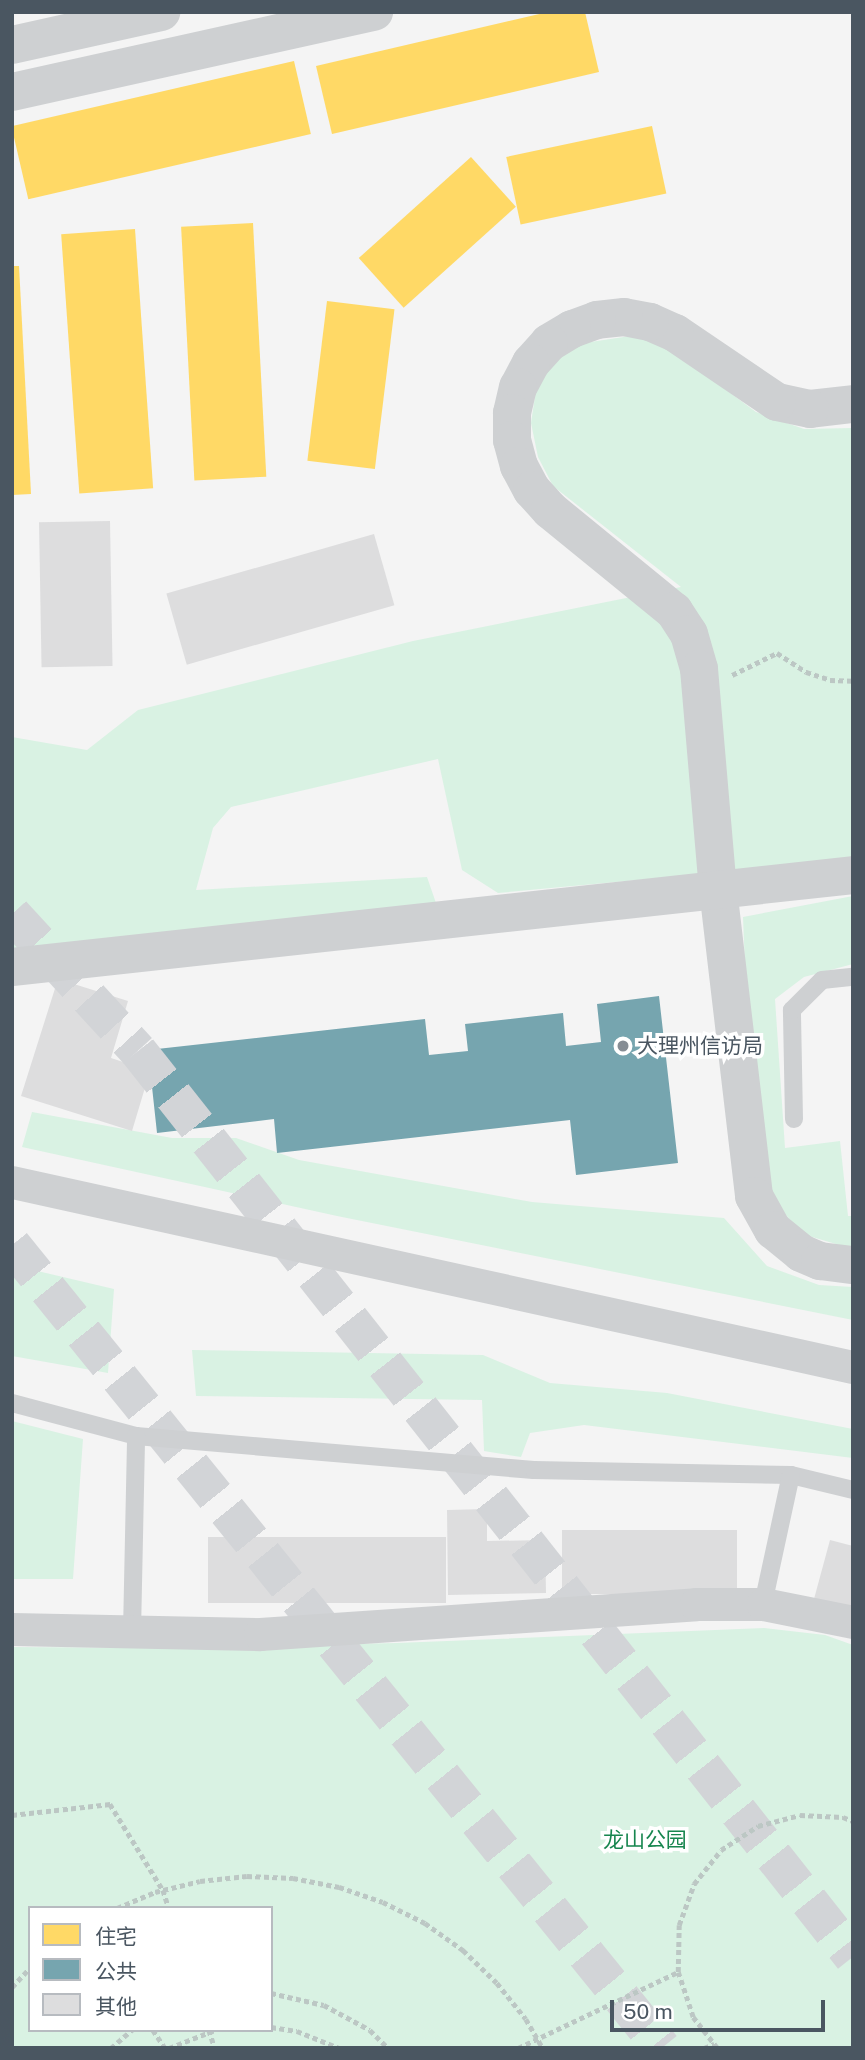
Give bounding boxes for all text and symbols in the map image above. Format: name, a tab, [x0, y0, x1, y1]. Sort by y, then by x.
place label: 大理州信访局	[637, 1033, 763, 1059]
marker: 大理州信访局	[615, 1038, 631, 1054]
park label: 龙山公园	[603, 1827, 687, 1853]
legend	[28, 1906, 273, 2032]
text: 住宅	[95, 1924, 137, 1949]
text: 公共	[95, 1959, 137, 1984]
scale bar	[613, 1986, 828, 2030]
text: 其他	[95, 1994, 137, 2019]
text: 50 m	[623, 1999, 673, 2024]

